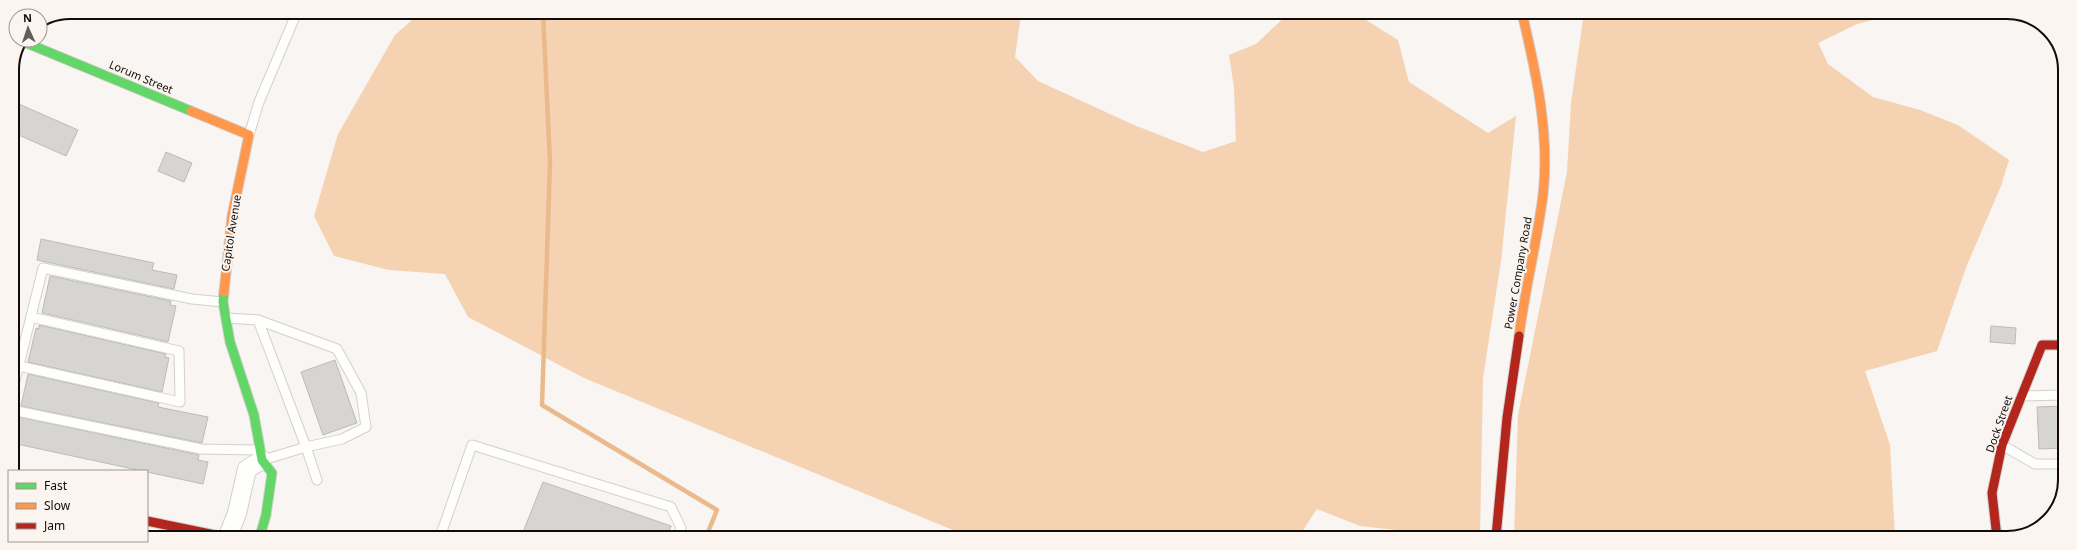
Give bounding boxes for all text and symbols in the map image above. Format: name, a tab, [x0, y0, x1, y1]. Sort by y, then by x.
north arrow	[8, 8, 48, 48]
text: N	[23, 10, 32, 25]
street label: Lorum Street	[107, 56, 175, 97]
street label: Capitol Avenue	[217, 193, 244, 272]
street label: Power Company Road	[1500, 216, 1535, 330]
street label: Dock Street	[1982, 393, 2015, 454]
legend	[8, 470, 148, 542]
text: Fast	[44, 477, 68, 494]
text: Slow	[44, 497, 71, 514]
text: Jam	[43, 517, 65, 534]

